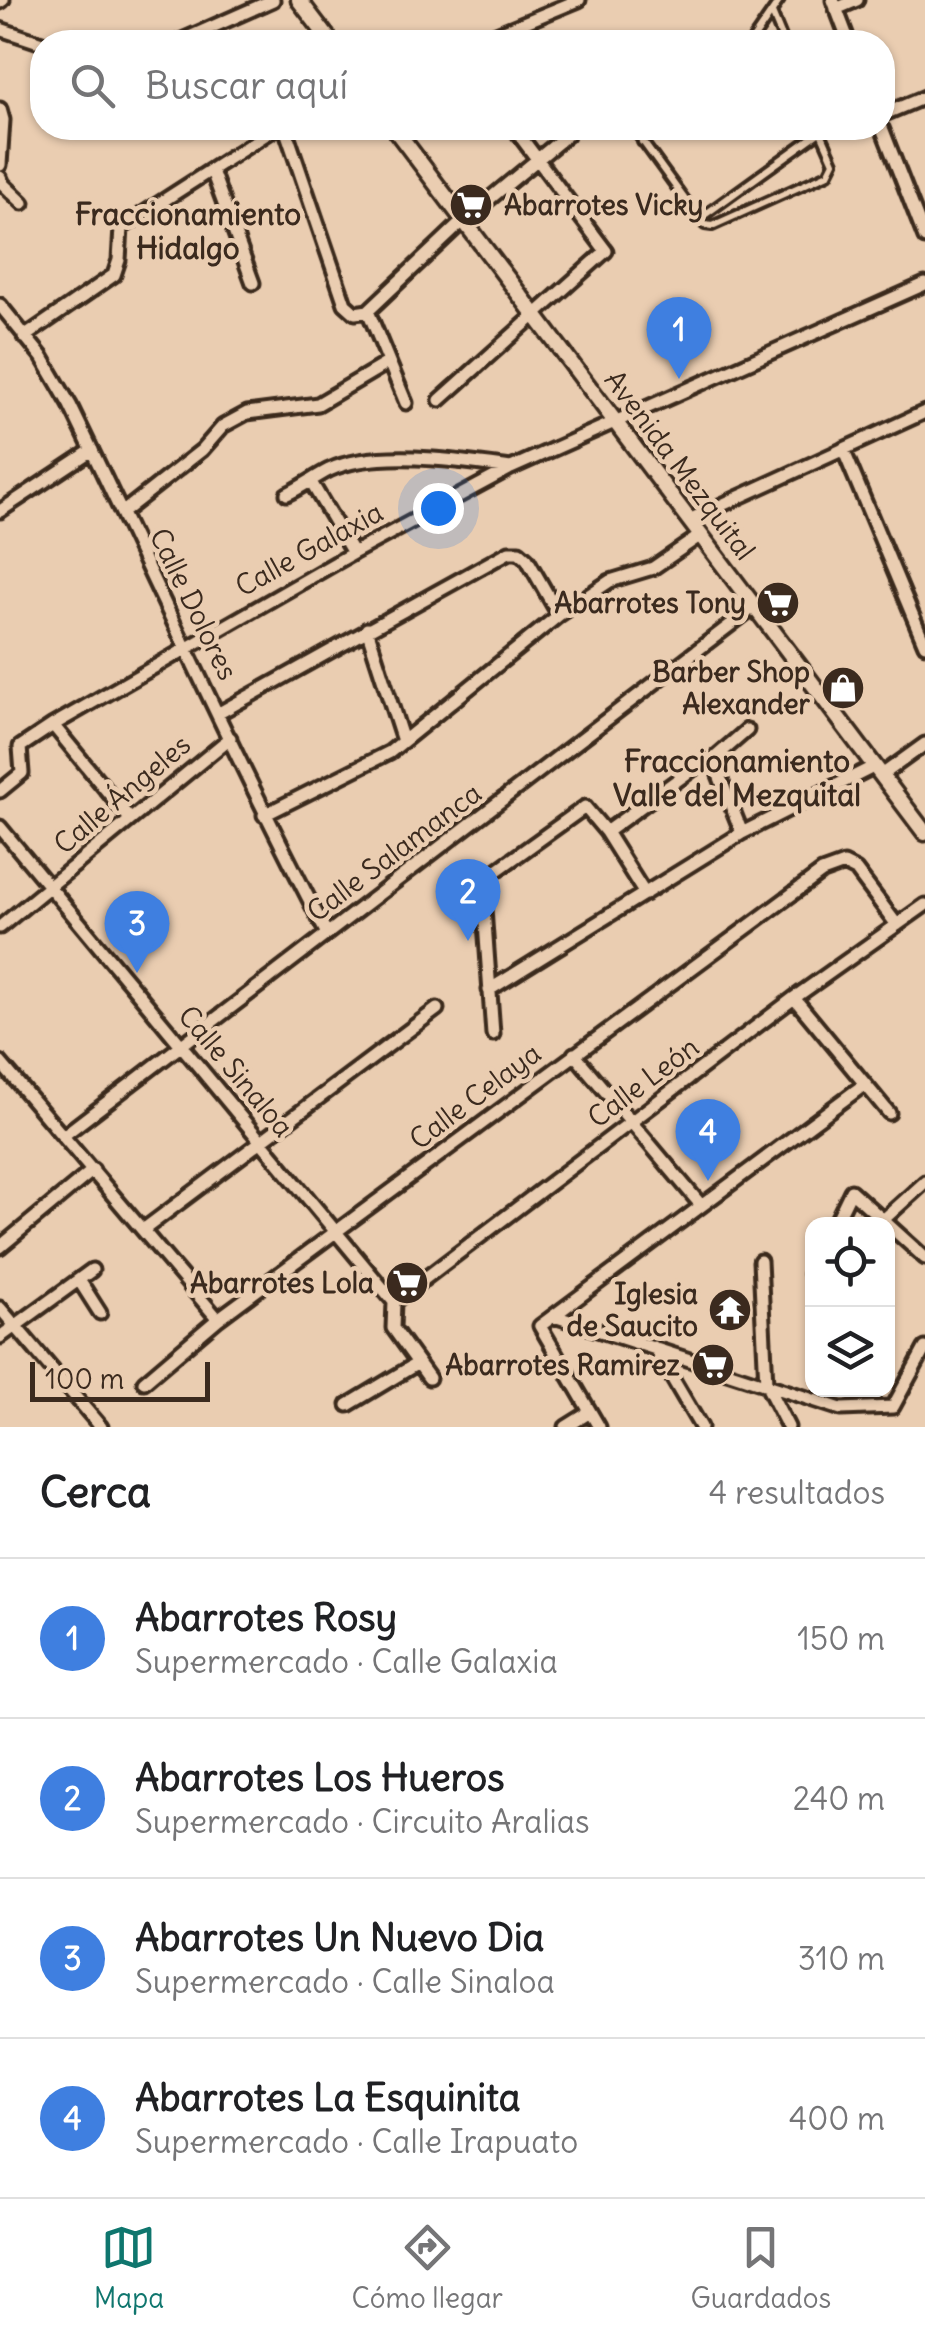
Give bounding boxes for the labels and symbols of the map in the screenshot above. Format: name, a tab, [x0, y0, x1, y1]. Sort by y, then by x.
supermarket icon: Abarrotes Vicky	[448, 182, 494, 228]
place label: Abarrotes Vicky	[504, 187, 703, 223]
district label: Fraccionamiento Hidalgo	[75, 195, 301, 267]
pin: 1	[646, 296, 712, 379]
street label: Avenida Mezquital	[597, 363, 763, 567]
your location	[413, 483, 464, 534]
street label: Calle Galaxia	[229, 494, 389, 604]
street label: Calle Dolores	[142, 522, 246, 686]
supermarket icon: Abarrotes Tony	[755, 580, 801, 626]
place label: Abarrotes Tony	[554, 585, 746, 621]
place label: Barber Shop Alexander	[652, 654, 811, 722]
shop icon: Barber Shop Alexander	[820, 665, 866, 711]
street label: Calle Ángeles	[46, 726, 198, 862]
district label: Fraccionamiento Valle del Mezquital	[613, 742, 861, 814]
street label: Calle Salamanca	[300, 775, 488, 929]
pin: 2	[436, 858, 500, 941]
pin: 3	[104, 890, 170, 973]
street label: Calle Sinaloa	[171, 998, 301, 1144]
street label: Calle León	[580, 1029, 706, 1135]
street label: Calle Celaya	[402, 1035, 548, 1157]
pin: 4	[676, 1098, 740, 1181]
supermarket icon: Abarrotes Lola	[384, 1260, 430, 1306]
place label: Abarrotes Lola	[190, 1265, 374, 1301]
place label: Iglesia de Saucito	[567, 1276, 698, 1344]
temple icon: Iglesia de Saucito	[707, 1287, 753, 1333]
supermarket icon: Abarrotes Ramirez	[690, 1342, 736, 1388]
place label: Abarrotes Ramirez	[445, 1347, 680, 1383]
scale bar	[30, 1357, 210, 1402]

